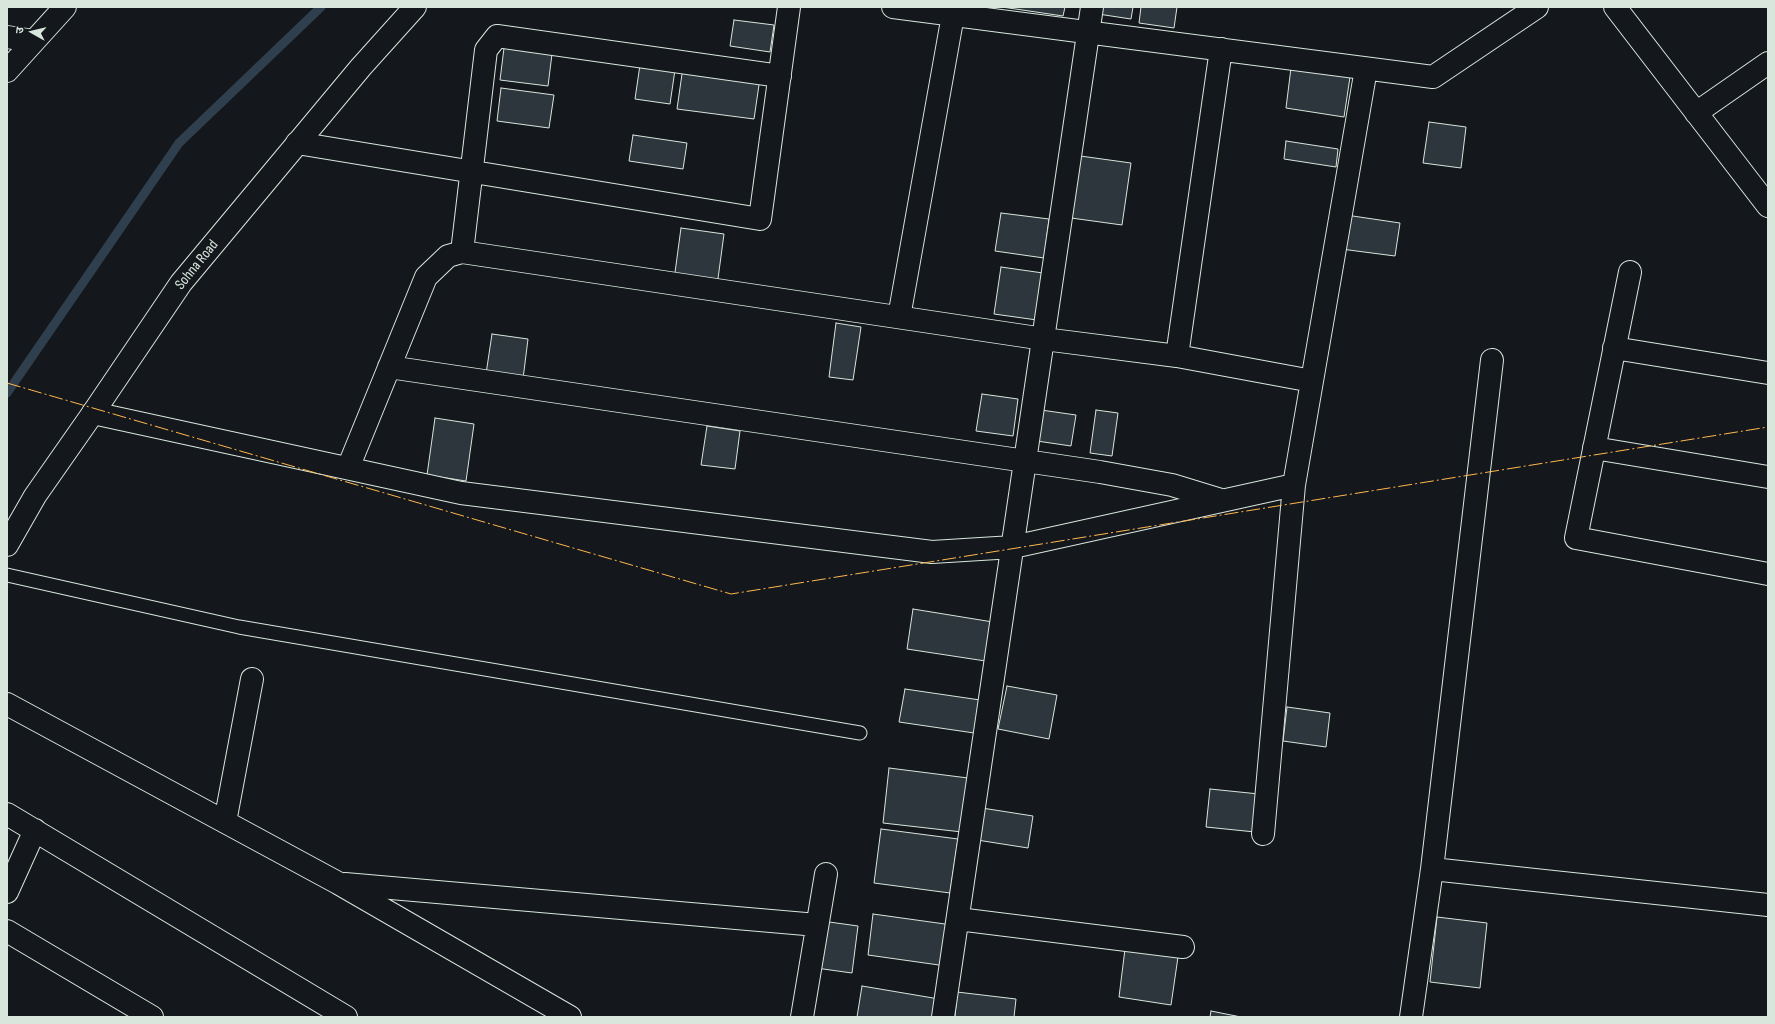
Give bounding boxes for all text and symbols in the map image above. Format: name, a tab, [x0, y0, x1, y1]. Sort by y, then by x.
north arrow	[12, 12, 52, 52]
text: उ	[13, 26, 27, 34]
street label: Sohna Road	[172, 237, 222, 293]

